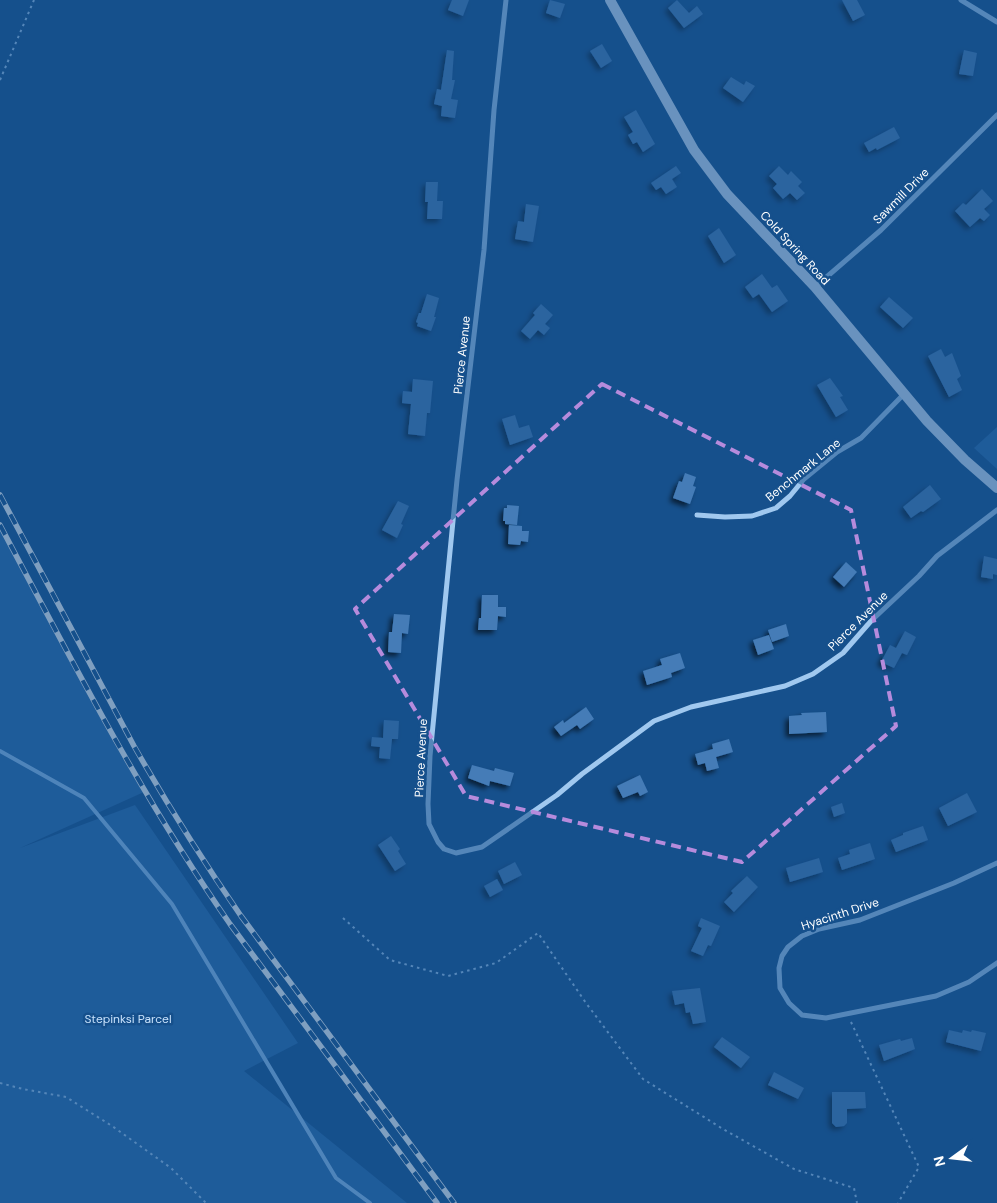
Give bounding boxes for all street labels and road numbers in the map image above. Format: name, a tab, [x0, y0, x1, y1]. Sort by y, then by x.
street label: Sawmill Drive	[870, 164, 933, 227]
street label: Cold Spring Road	[757, 208, 833, 288]
street label: Pierce Avenue	[450, 315, 474, 395]
street label: Benchmark Lane	[762, 435, 844, 505]
street label: Pierce Avenue	[825, 587, 892, 654]
street label: Pierce Avenue	[411, 718, 431, 798]
street label: Hyacinth Drive	[799, 894, 881, 934]

